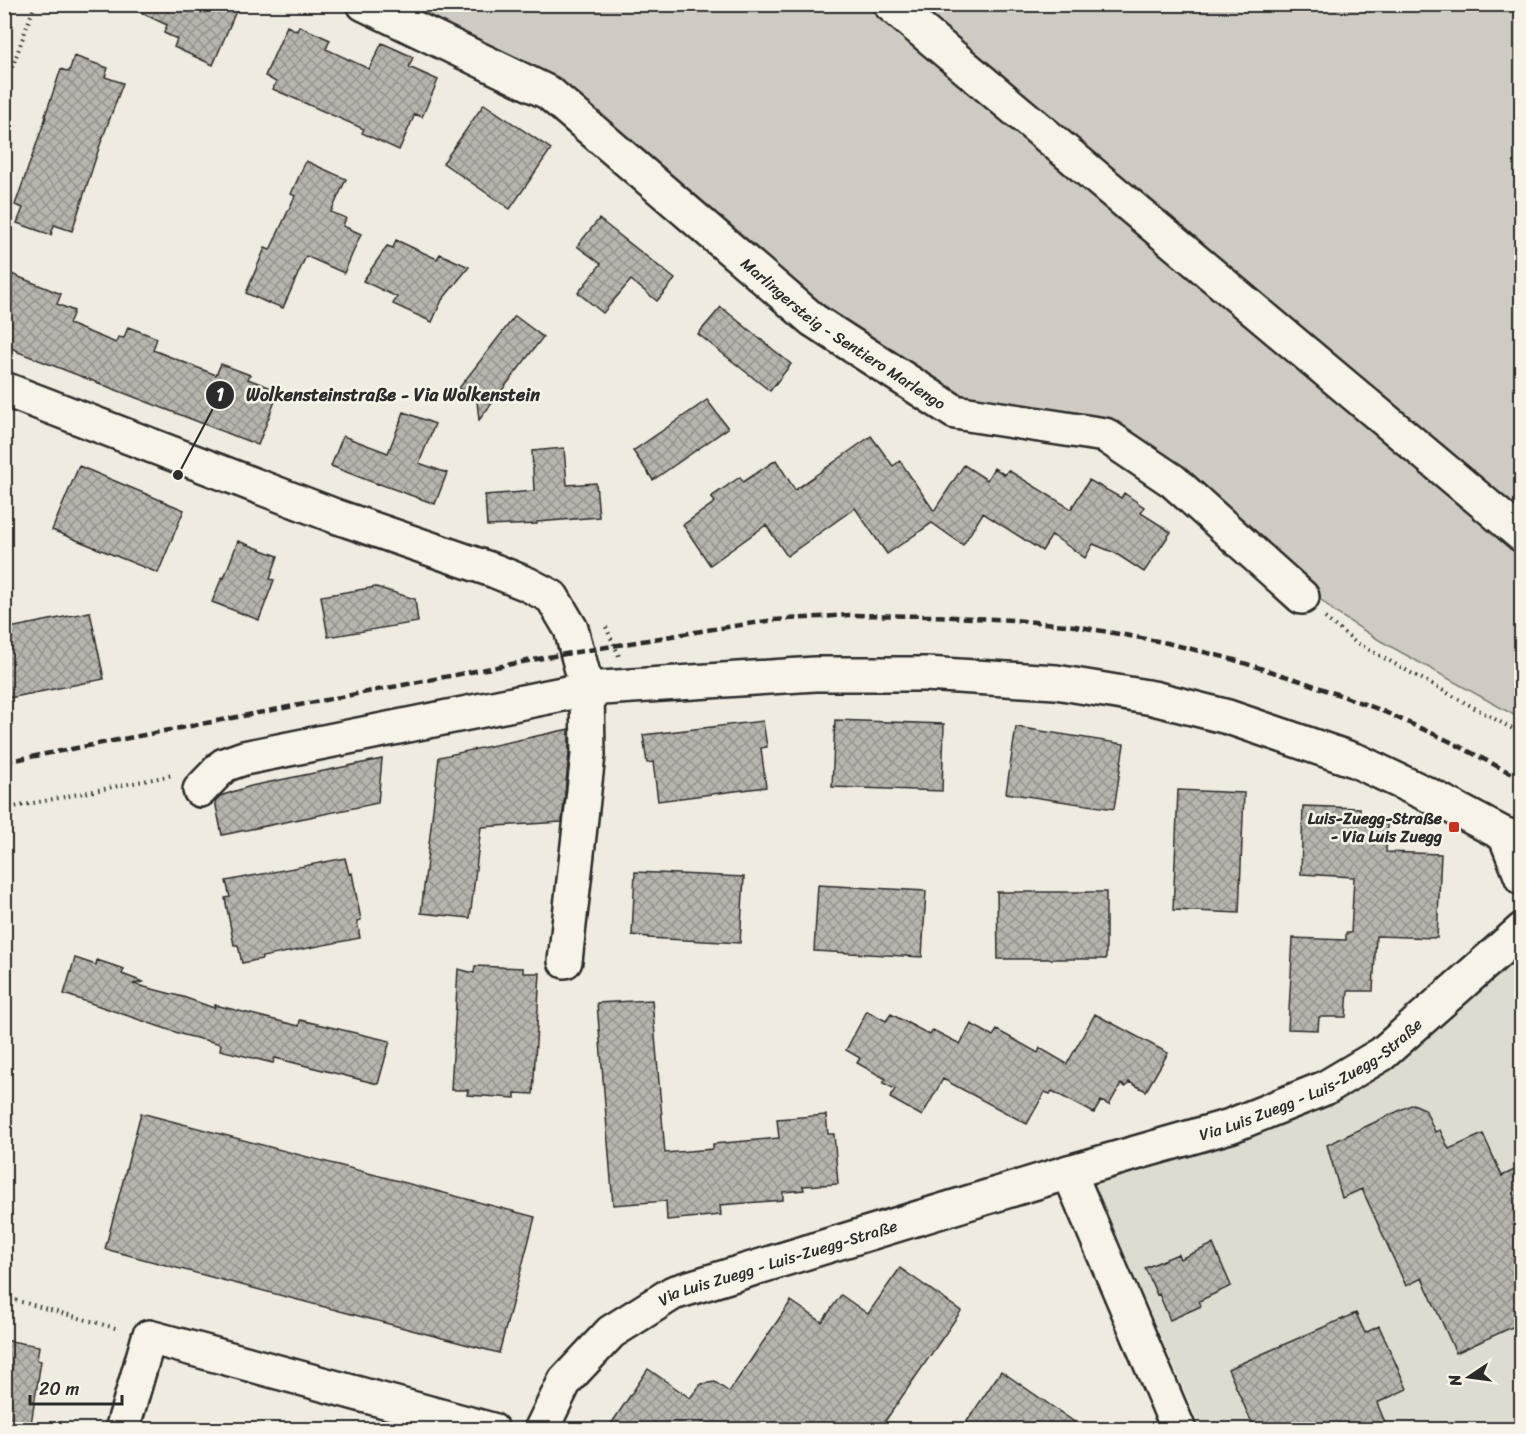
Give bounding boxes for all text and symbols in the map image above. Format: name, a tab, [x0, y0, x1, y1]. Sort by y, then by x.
street label: Marlingersteig - Sentiero Marlengo	[734, 249, 952, 417]
callout: Wolkensteinstraße - Via Wolkenstein	[205, 377, 552, 413]
text: 1	[216, 379, 224, 411]
text: Wolkensteinstraße - Via Wolkenstein	[246, 379, 540, 411]
place label: Luis-Zuegg-Straße - Via Luis Zuegg	[1308, 804, 1443, 851]
marker: Luis-Zuegg-Straße - Via Luis Zuegg	[1447, 820, 1461, 834]
street label: Via Luis Zuegg - Luis-Zuegg-Straße	[1196, 1010, 1429, 1149]
street label: Via Luis Zuegg - Luis-Zuegg-Straße	[652, 1211, 901, 1314]
north arrow	[1439, 1347, 1499, 1407]
scale bar	[30, 1368, 122, 1406]
text: N	[1439, 1371, 1470, 1390]
text: 20 m	[39, 1373, 79, 1405]

